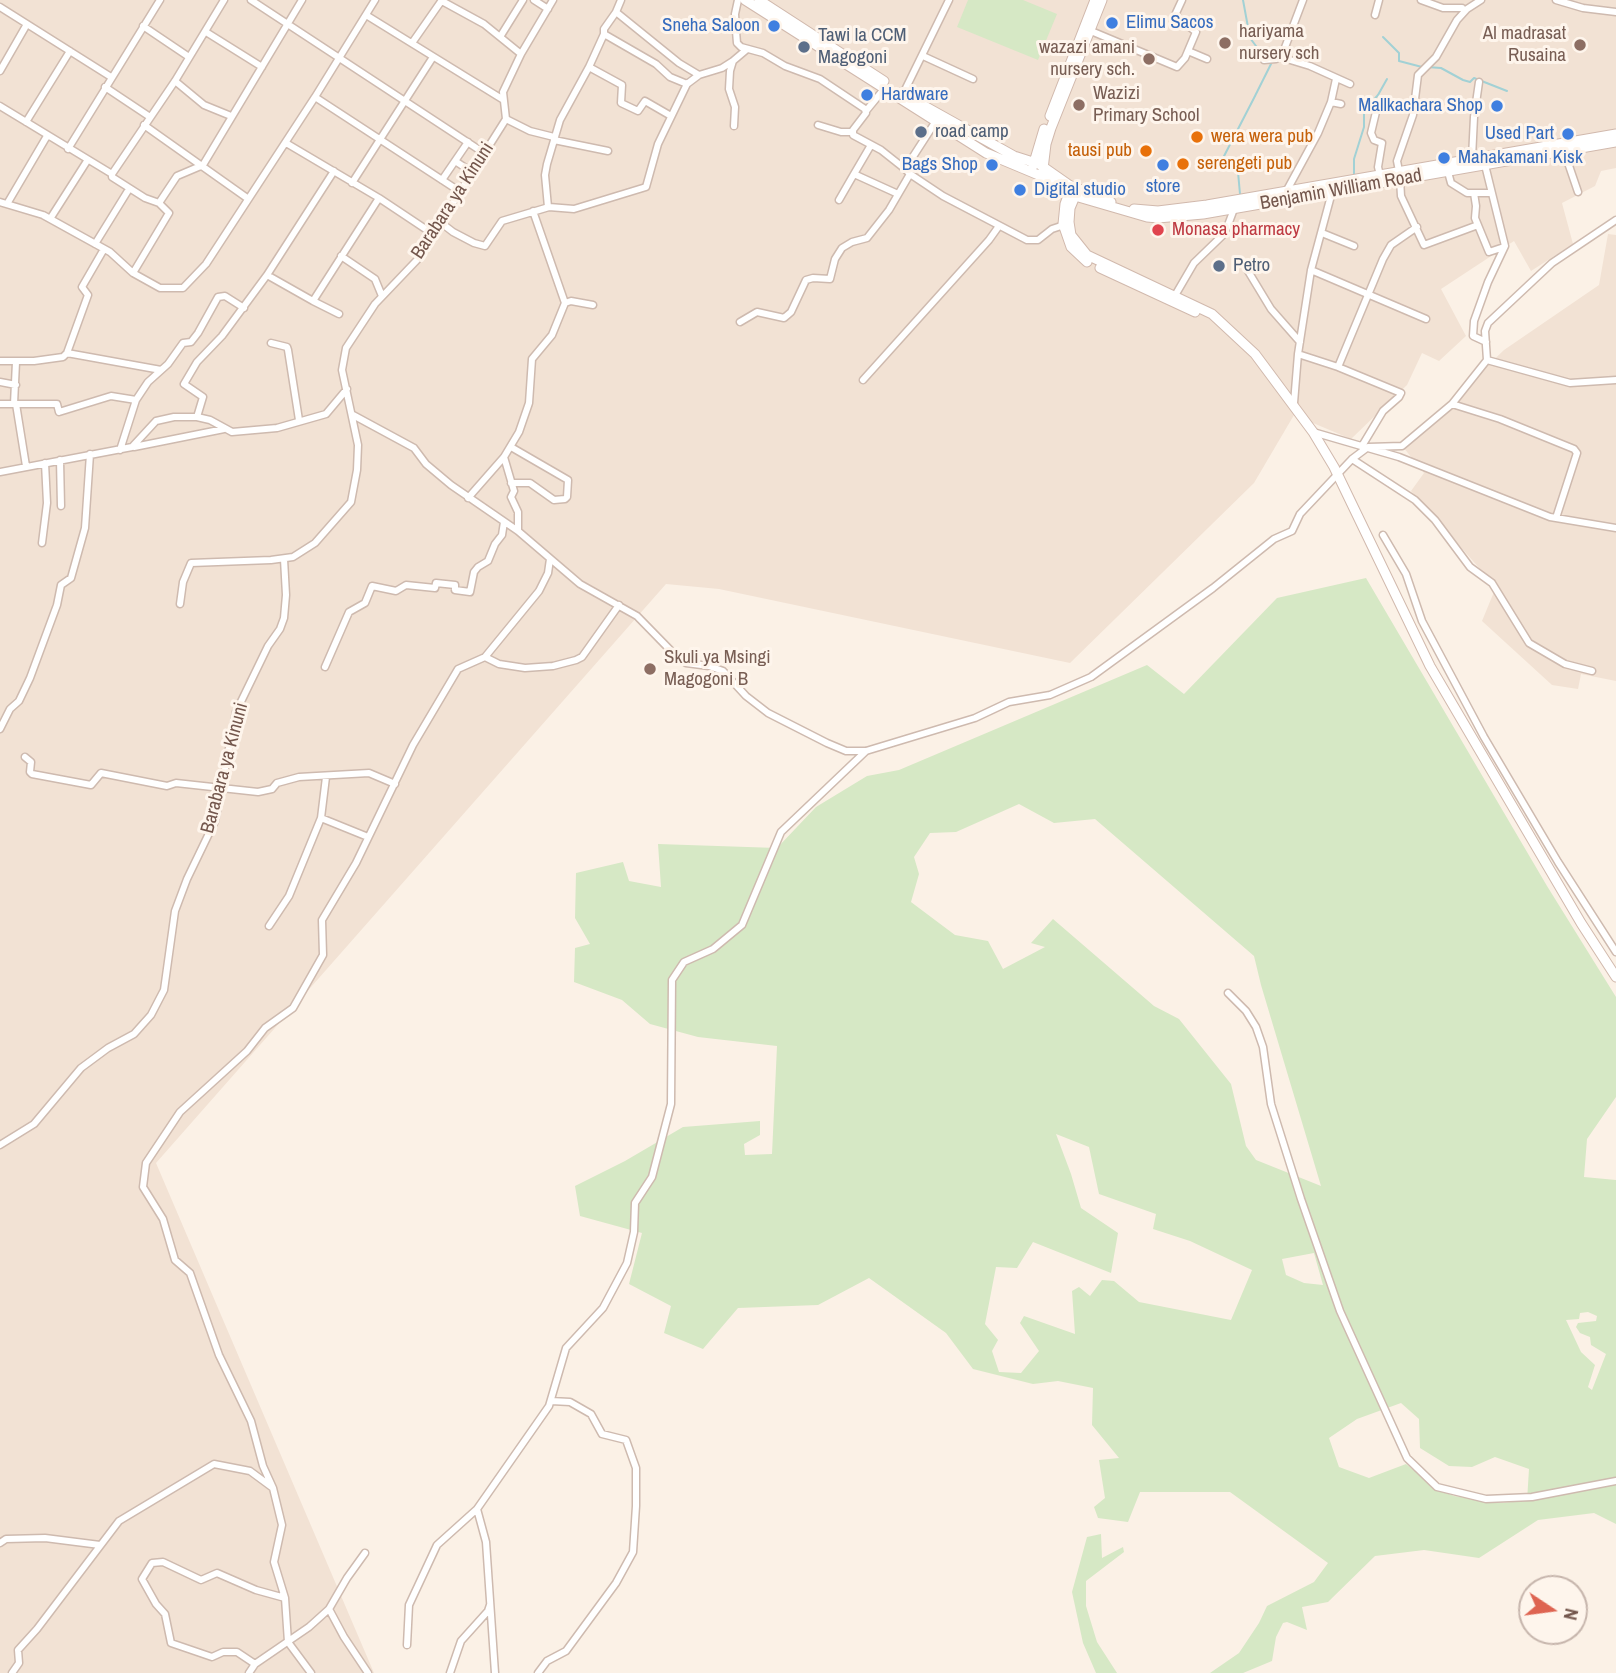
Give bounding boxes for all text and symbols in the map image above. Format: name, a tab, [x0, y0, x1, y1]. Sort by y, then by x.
place label: Elimu Sacos	[1126, 12, 1213, 34]
place label: Sneha Saloon	[662, 15, 760, 37]
marker: Elimu Sacos	[1104, 15, 1120, 31]
marker: Sneha Saloon	[766, 18, 782, 34]
place label: hariyama nursery sch	[1239, 21, 1320, 65]
place label: Al madrasat Rusaina	[1483, 23, 1566, 67]
place label: Tawi la CCM Magogoni	[818, 25, 907, 69]
marker: hariyama nursery sch	[1217, 35, 1233, 51]
place label: wazazi amani nursery sch.	[1039, 37, 1135, 81]
marker: Al madrasat Rusaina	[1572, 37, 1588, 53]
marker: Tawi la CCM Magogoni	[796, 39, 812, 55]
marker: wazazi amani nursery sch.	[1141, 51, 1157, 67]
place label: Wazizi Primary School	[1093, 83, 1199, 127]
place label: Hardware	[881, 84, 949, 106]
marker: Hardware	[859, 87, 875, 103]
place label: Mallkachara Shop	[1358, 95, 1483, 117]
marker: Wazizi Primary School	[1071, 97, 1087, 113]
marker: Mallkachara Shop	[1489, 98, 1505, 114]
place label: road camp	[935, 121, 1009, 143]
place label: Used Part	[1485, 123, 1554, 145]
marker: road camp	[913, 124, 929, 140]
place label: wera wera pub	[1211, 126, 1313, 148]
marker: Used Part	[1560, 126, 1576, 142]
marker: wera wera pub	[1189, 129, 1205, 145]
street label: Barabara ya Kinuni	[407, 138, 499, 264]
place label: tausi pub	[1068, 140, 1132, 162]
marker: tausi pub	[1138, 143, 1154, 159]
place label: Mahakamani Kisk	[1458, 147, 1583, 169]
marker: Mahakamani Kisk	[1436, 150, 1452, 166]
place label: serengeti pub	[1197, 153, 1292, 175]
place label: Bags Shop	[902, 154, 978, 176]
marker: serengeti pub	[1175, 156, 1191, 172]
marker: Bags Shop	[984, 157, 1000, 173]
marker: store	[1155, 157, 1171, 173]
street label: Benjamin William Road	[1258, 165, 1424, 215]
place label: store	[1146, 176, 1180, 198]
place label: Digital studio	[1034, 179, 1126, 201]
marker: Digital studio	[1012, 182, 1028, 198]
place label: Monasa pharmacy	[1172, 219, 1300, 241]
marker: Monasa pharmacy	[1150, 222, 1166, 238]
place label: Petro	[1233, 255, 1270, 277]
marker: Petro	[1211, 258, 1227, 274]
place label: Skuli ya Msingi Magogoni B	[664, 647, 771, 691]
marker: Skuli ya Msingi Magogoni B	[642, 661, 658, 677]
street label: Barabara ya Kinuni	[197, 700, 253, 836]
north arrow	[1518, 1575, 1588, 1645]
text: N	[1558, 1606, 1585, 1623]

